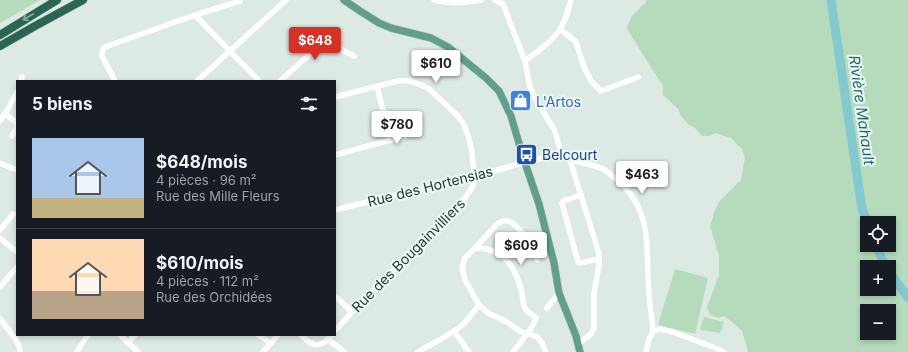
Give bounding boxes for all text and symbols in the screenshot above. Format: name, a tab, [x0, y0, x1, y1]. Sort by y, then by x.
one-way arrow	[22, 13, 34, 21]
pin: $648	[291, 27, 339, 61]
text: $648	[298, 32, 332, 48]
pin: $610	[412, 50, 460, 84]
water label: Rivière Mahault	[845, 54, 879, 167]
text: $610	[420, 55, 452, 71]
shop icon: L'Artos	[507, 88, 533, 114]
icon: filters	[298, 93, 320, 115]
place label: L'Artos	[536, 93, 581, 110]
text: 5 biens	[32, 94, 92, 114]
pin: $780	[373, 111, 421, 145]
text: $780	[380, 116, 414, 132]
bus stop icon: Belcourt	[513, 141, 539, 167]
place label: Belcourt	[542, 146, 598, 163]
text: $648/mois	[156, 152, 247, 172]
icon: home	[64, 154, 112, 202]
pin: $463	[618, 161, 666, 195]
street label: Rue des Hortensias	[366, 162, 494, 210]
text: $463	[625, 166, 659, 182]
text: 4 pièces · 96 m²	[156, 172, 257, 188]
text: Rue des Mille Fleurs	[156, 188, 280, 204]
street label: Rue des Bougainvilliers	[348, 195, 468, 315]
map controls	[860, 216, 896, 340]
button: locate	[860, 216, 896, 252]
pin: $609	[497, 232, 545, 266]
text: $609	[504, 237, 538, 253]
text: $610/mois	[156, 253, 244, 273]
icon: home	[64, 255, 112, 303]
button: +	[860, 260, 896, 296]
text: 4 pièces · 112 m²	[156, 273, 259, 289]
text: Rue des Orchidées	[156, 289, 272, 305]
button: −	[860, 304, 896, 340]

